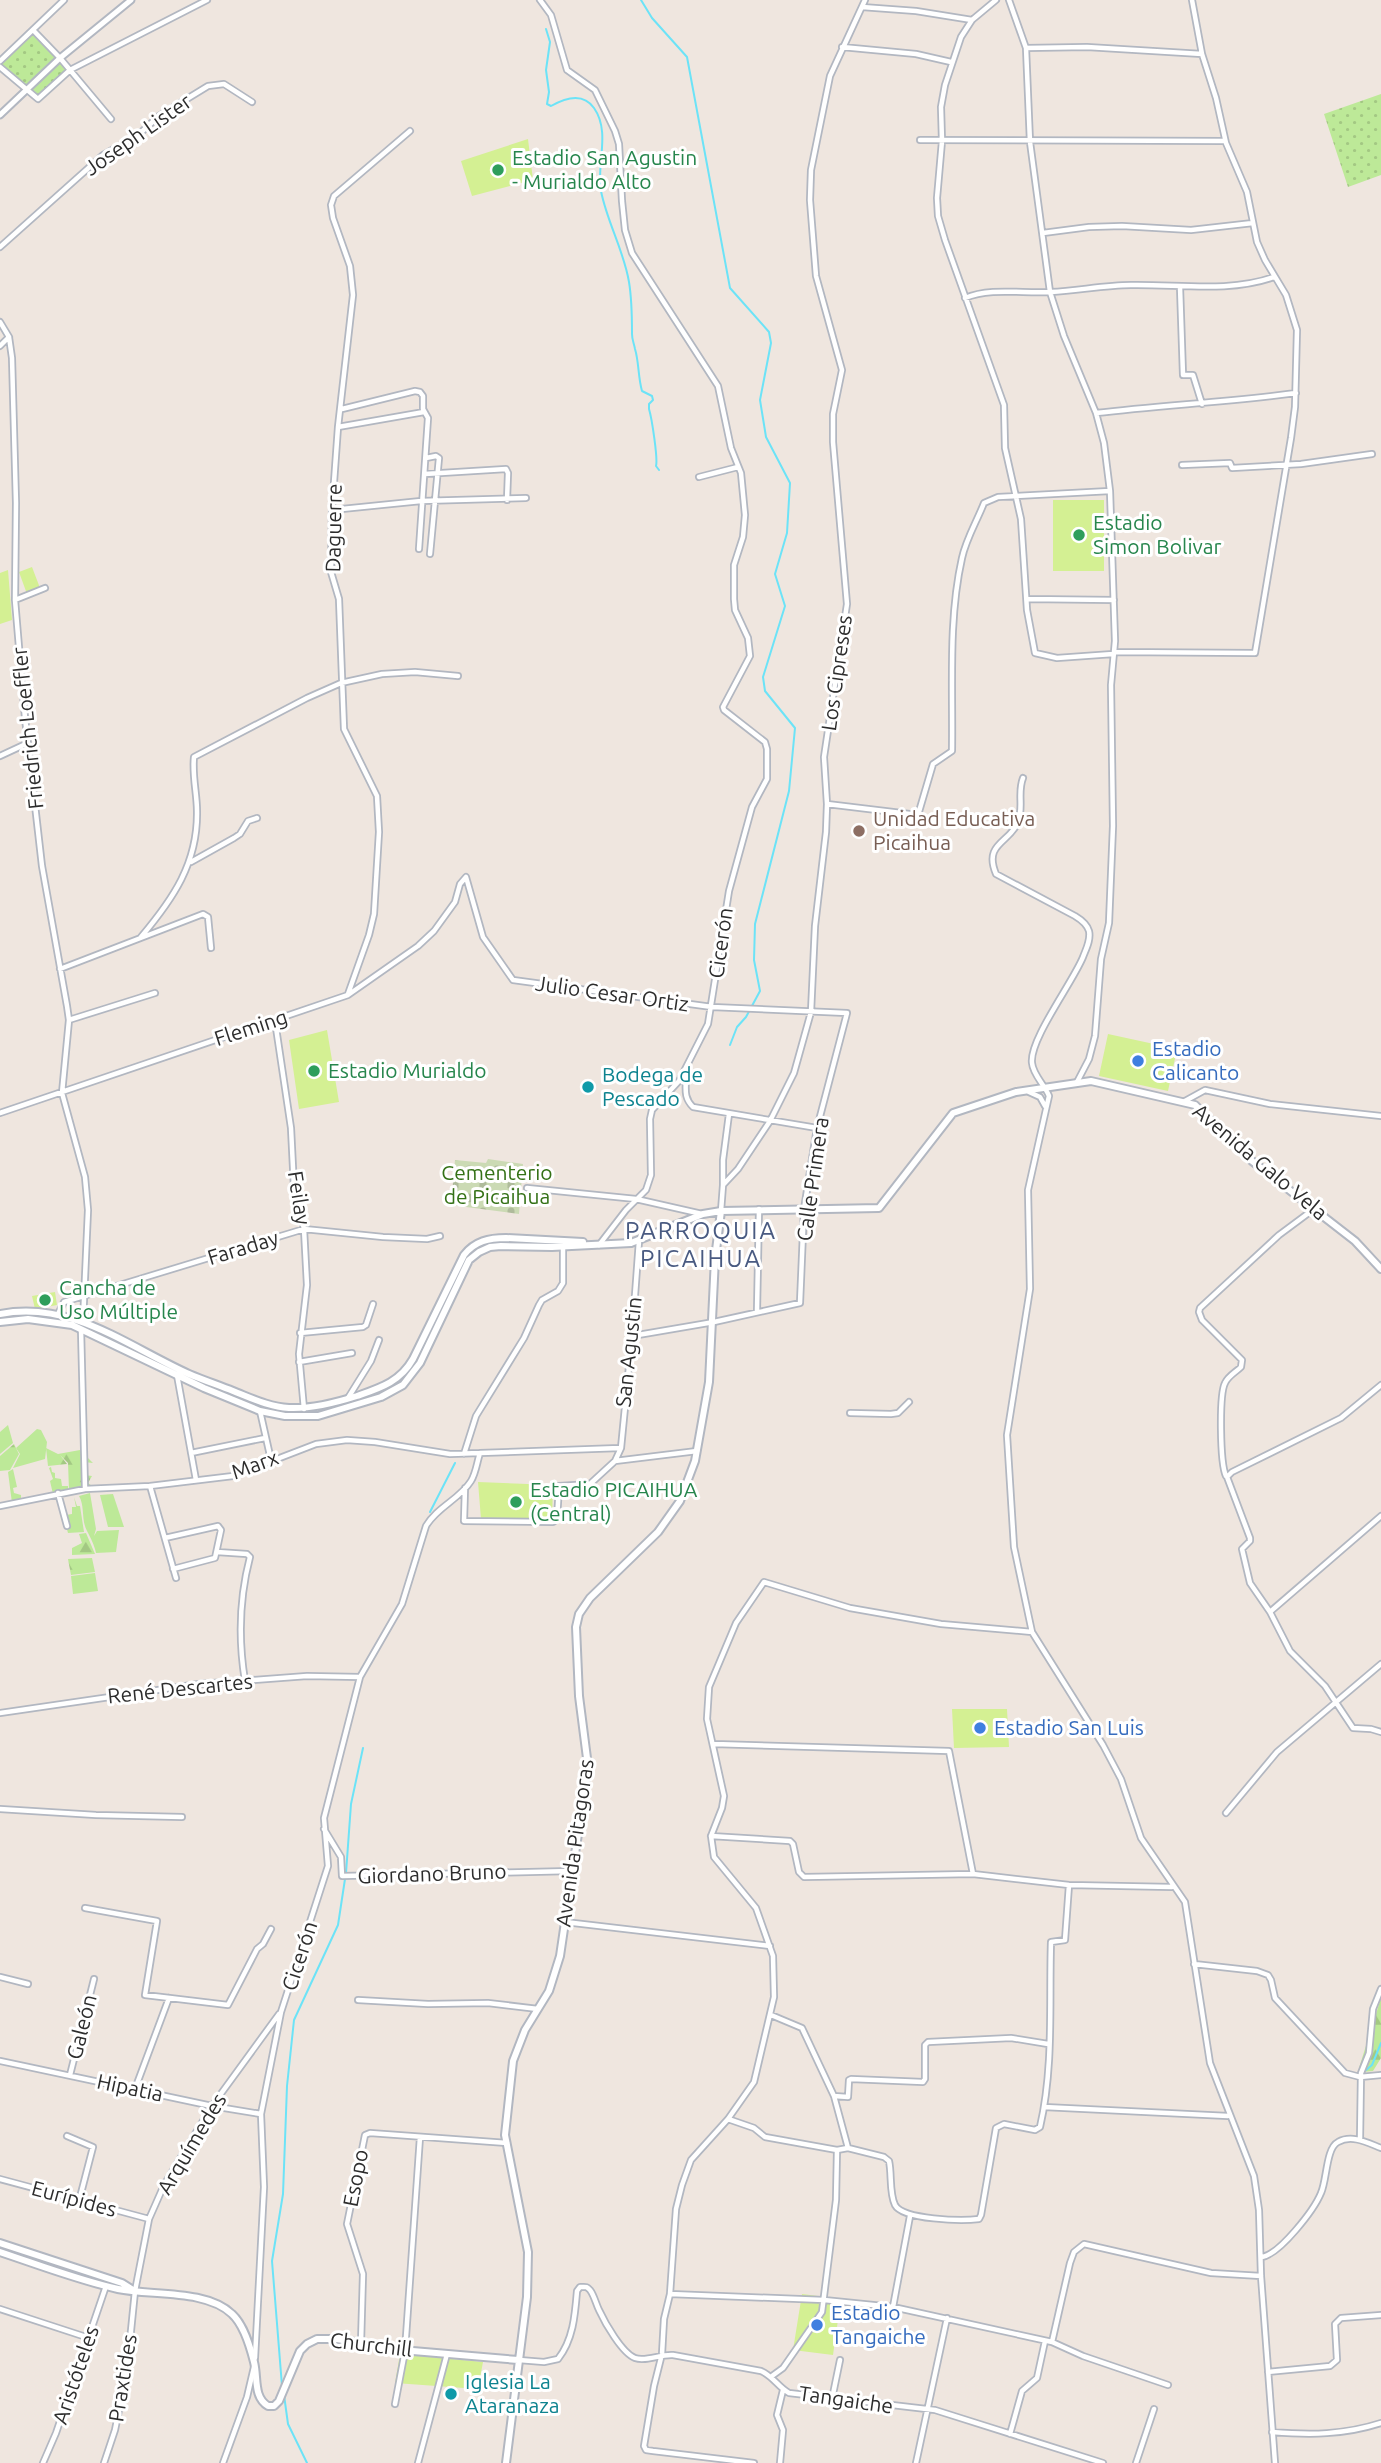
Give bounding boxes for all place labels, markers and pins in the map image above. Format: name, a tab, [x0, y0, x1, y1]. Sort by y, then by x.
place label: Estadio San Agustin - Murialdo Alto	[512, 145, 697, 193]
marker: Estadio San Agustin - Murialdo Alto	[490, 162, 506, 178]
place label: Estadio Simon Bolivar	[1093, 510, 1222, 558]
marker: Estadio Simon Bolivar	[1071, 527, 1087, 543]
place label: Unidad Educativa Picaihua	[873, 806, 1035, 854]
marker: Unidad Educativa Picaihua	[851, 823, 867, 839]
place label: Estadio Calicanto	[1152, 1036, 1239, 1084]
marker: Estadio Calicanto	[1130, 1053, 1146, 1069]
place label: Estadio Murialdo	[328, 1058, 487, 1082]
place label: Bodega de Pescado	[602, 1062, 703, 1110]
marker: Estadio Murialdo	[306, 1063, 322, 1079]
marker: Bodega de Pescado	[580, 1079, 596, 1095]
place label: Cancha de Uso Múltiple	[59, 1275, 178, 1323]
marker: Cancha de Uso Múltiple	[37, 1292, 53, 1308]
place label: Estadio PICAIHUA (Central)	[530, 1477, 698, 1525]
marker: Estadio PICAIHUA (Central)	[508, 1494, 524, 1510]
place label: Estadio San Luis	[994, 1715, 1144, 1739]
marker: Estadio San Luis	[972, 1720, 988, 1736]
place label: Estadio Tangaiche	[831, 2300, 926, 2348]
marker: Estadio Tangaiche	[809, 2317, 825, 2333]
place label: Iglesia La Ataranaza	[465, 2369, 560, 2417]
marker: Iglesia La Ataranaza	[443, 2386, 459, 2402]

